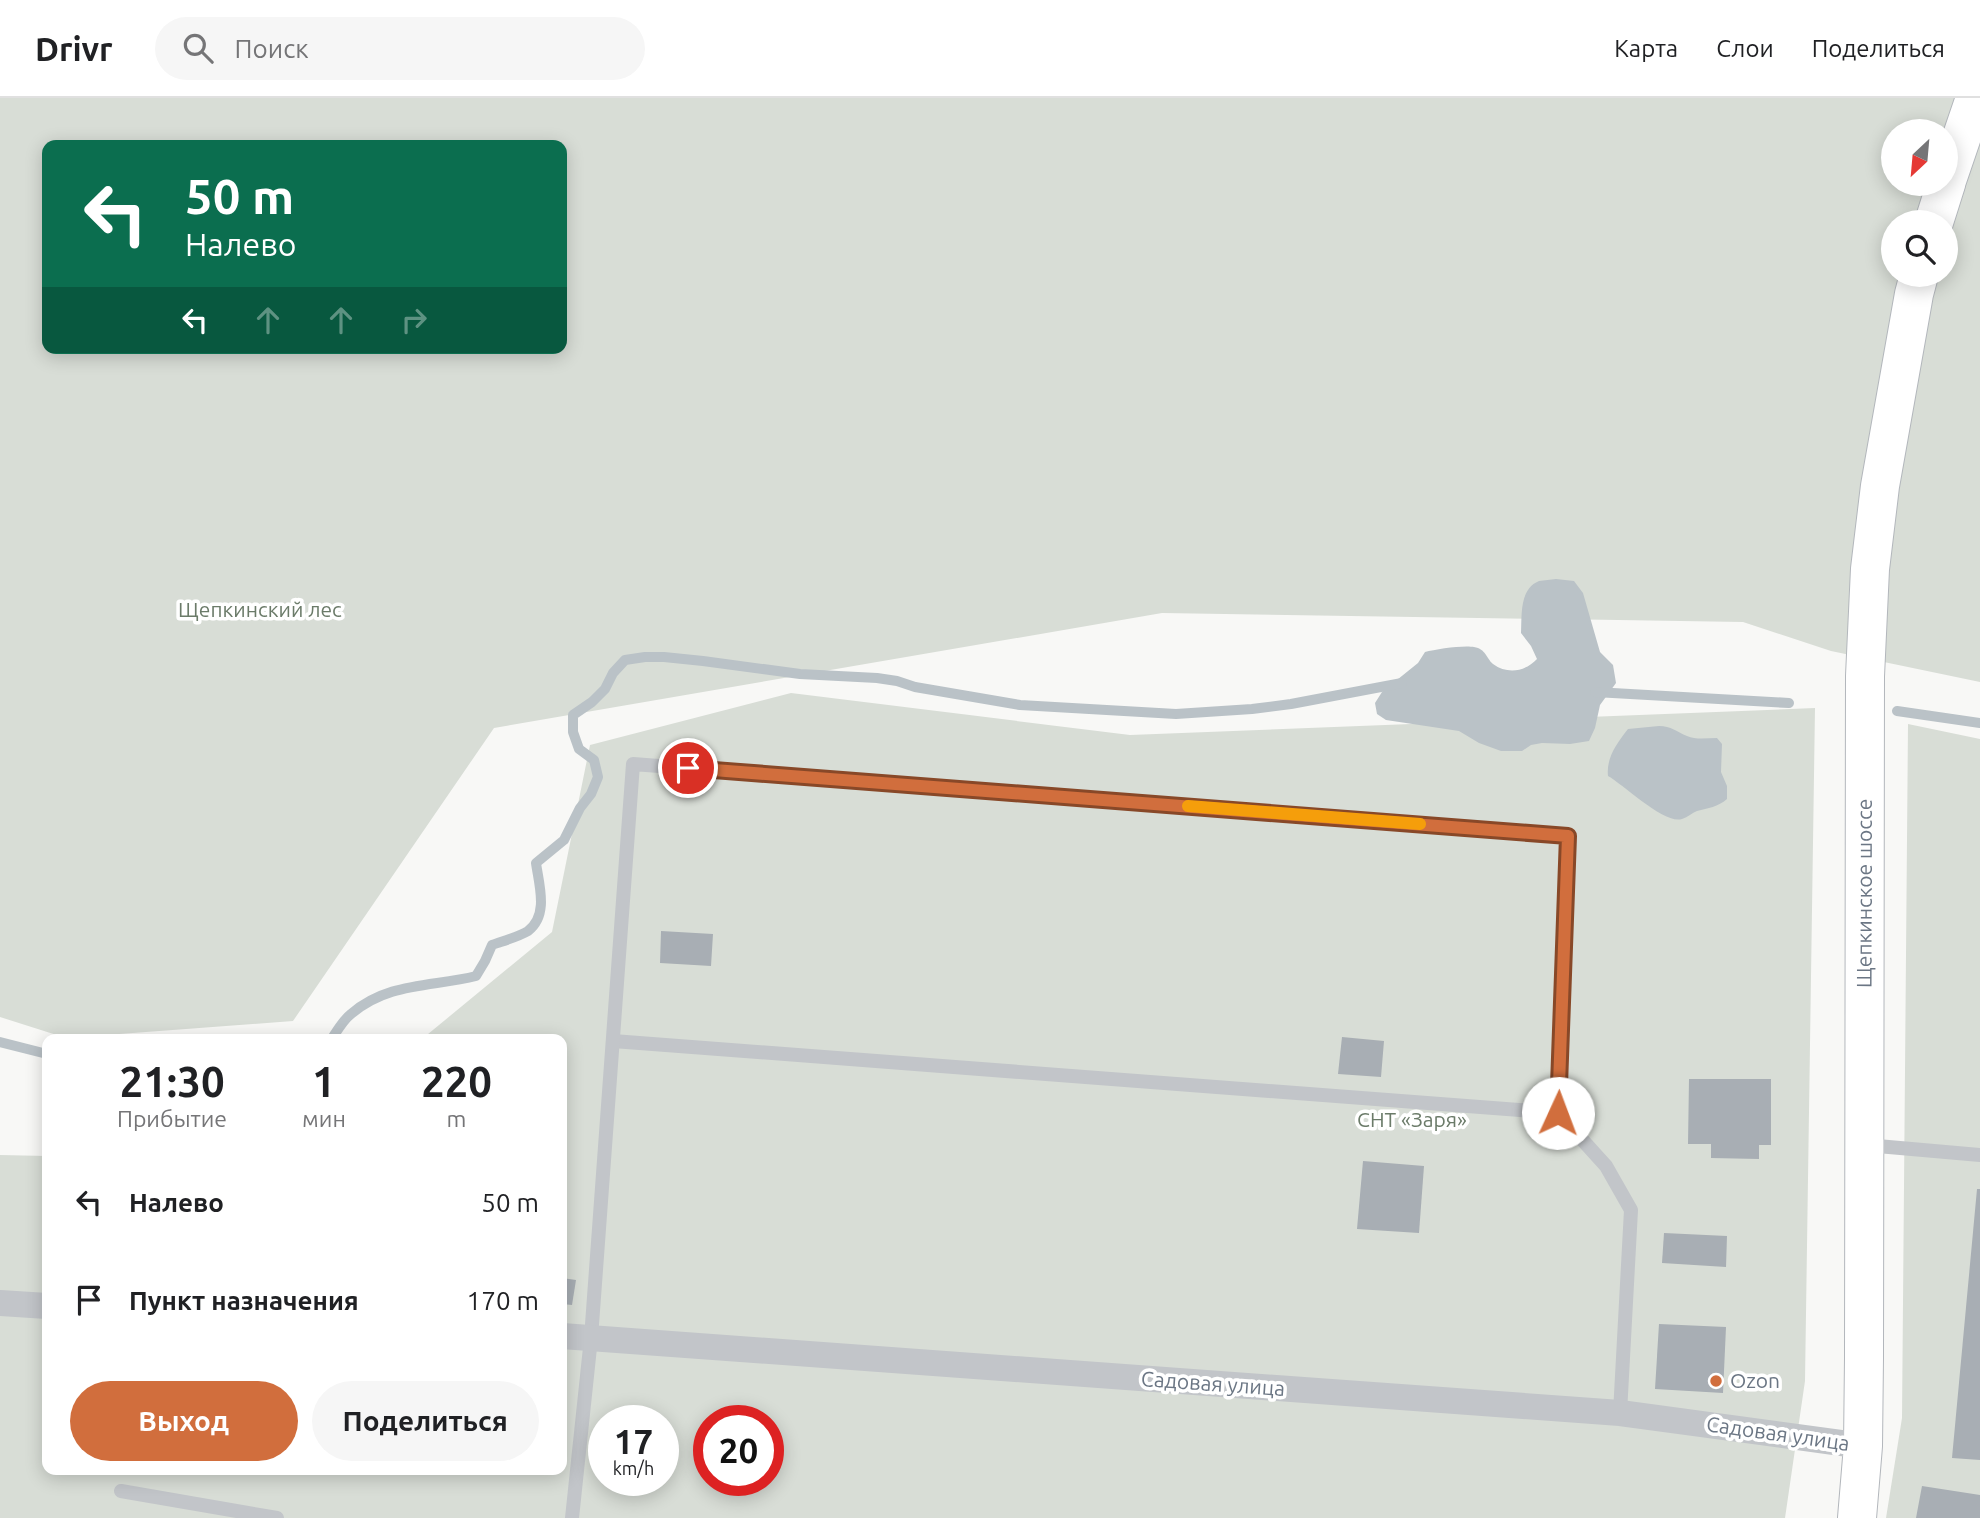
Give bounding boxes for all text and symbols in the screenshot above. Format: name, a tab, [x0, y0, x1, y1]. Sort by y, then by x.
search box	[155, 17, 645, 80]
icon: search	[179, 29, 217, 67]
text: Drivr	[35, 30, 113, 67]
text: Поиск	[235, 34, 309, 63]
text: Карта	[1614, 35, 1678, 62]
text: Слои	[1716, 35, 1774, 62]
text: Поделиться	[1812, 35, 1945, 62]
north arrow	[1881, 119, 1958, 196]
map controls	[1881, 119, 1958, 287]
icon: left	[70, 168, 161, 259]
text: 50 m	[185, 168, 294, 223]
button: search	[1881, 210, 1958, 287]
text: Налево	[185, 226, 297, 262]
icon: left	[176, 301, 214, 339]
icon: ahead	[249, 301, 287, 339]
icon: ahead	[322, 301, 360, 339]
icon: right	[395, 301, 433, 339]
park label: Щепкинский лес	[178, 597, 342, 621]
pin	[658, 738, 718, 798]
icon: arrive	[669, 749, 707, 787]
street label: Щепкинское шоссе	[1852, 799, 1876, 988]
text: 21:30	[119, 1058, 225, 1105]
text: 1	[312, 1058, 336, 1105]
text: 220	[421, 1058, 492, 1105]
position arrow	[1521, 1076, 1595, 1150]
text: Прибытие	[117, 1106, 227, 1131]
text: мин	[302, 1106, 346, 1131]
text: m	[446, 1106, 466, 1131]
park label: СНТ «Заря»	[1357, 1107, 1467, 1131]
icon: left	[70, 1183, 108, 1221]
text: Налево	[129, 1188, 224, 1217]
text: 50 m	[481, 1188, 539, 1217]
icon: arrive	[70, 1281, 108, 1319]
text: Пункт назначения	[129, 1286, 359, 1315]
text: 170 m	[467, 1286, 539, 1315]
street label: Садовая улица	[1140, 1366, 1286, 1400]
place label: Ozon	[1730, 1368, 1780, 1392]
marker: Ozon	[1708, 1373, 1724, 1389]
button: Выход	[70, 1381, 298, 1461]
button: Поделиться	[312, 1381, 539, 1461]
speed limit sign: 20	[693, 1405, 784, 1496]
street label: Садовая улица	[1705, 1411, 1851, 1455]
text: 17	[614, 1421, 653, 1461]
text: km/h	[613, 1458, 654, 1478]

